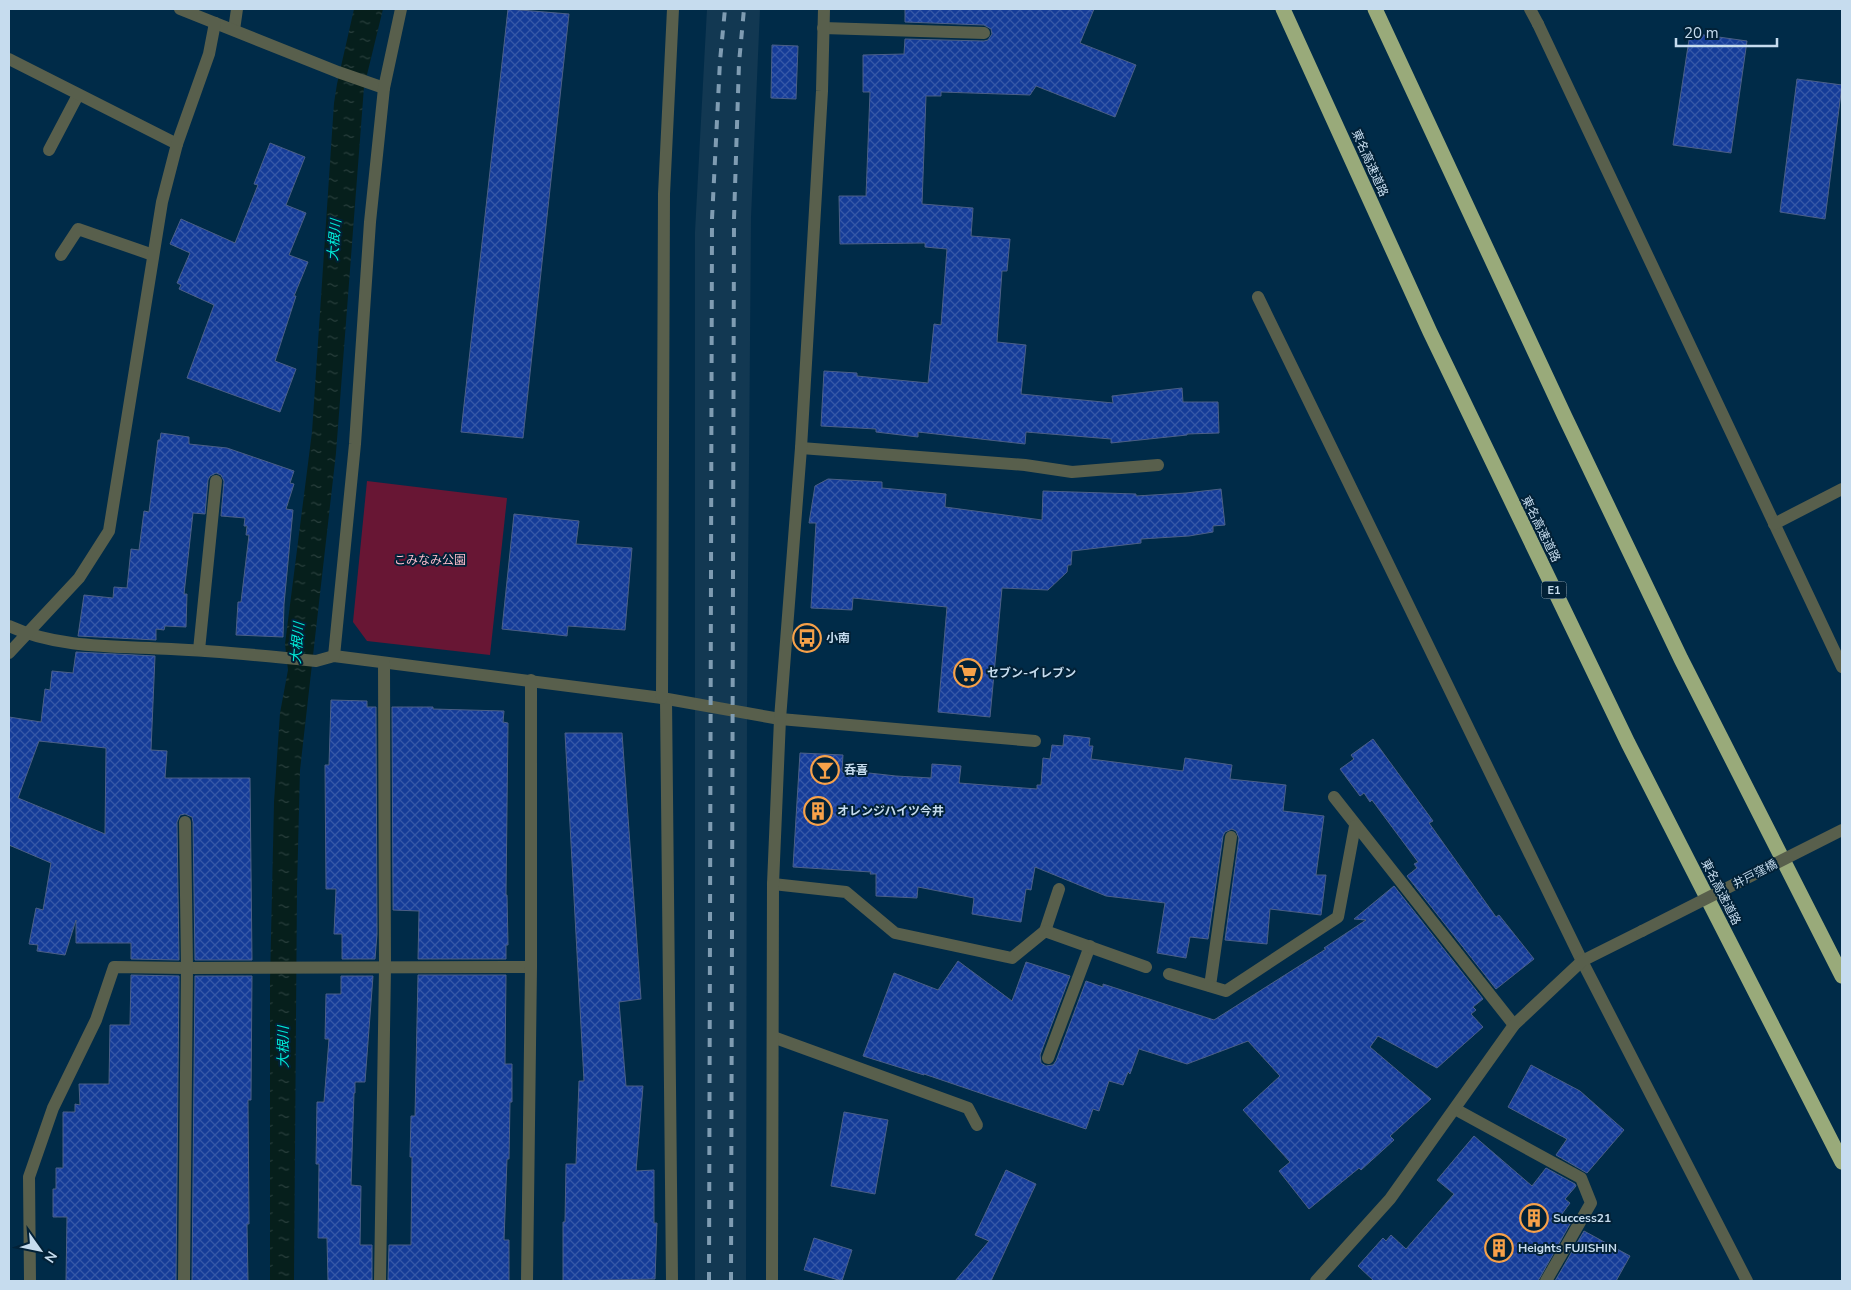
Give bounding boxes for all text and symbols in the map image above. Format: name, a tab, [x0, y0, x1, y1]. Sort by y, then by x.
scale bar	[1676, 15, 1777, 47]
text: 20 m	[1684, 23, 1719, 43]
street label: 東名高速道路	[1348, 127, 1392, 199]
water label: 大根川	[323, 216, 346, 262]
street label: 東名高速道路	[1518, 493, 1564, 565]
park label: こみなみ公園	[394, 552, 466, 568]
road number: E1	[1542, 582, 1566, 598]
water label: 大根川	[286, 619, 309, 665]
bus stop icon: 小南	[792, 623, 822, 653]
place label: 小南	[826, 630, 850, 646]
supermarket icon: セブン-イレブン	[953, 658, 983, 688]
place label: セブン-イレブン	[987, 665, 1076, 681]
bar icon: 呑喜	[810, 755, 840, 785]
place label: 呑喜	[844, 762, 868, 778]
building icon: オレンジハイツ今井	[803, 796, 833, 826]
place label: オレンジハイツ今井	[837, 803, 944, 819]
street label: 東名高速道路	[1698, 856, 1744, 928]
street label: 井戸窪橋	[1730, 856, 1780, 892]
water label: 大根川	[274, 1024, 293, 1068]
building icon: Success21	[1519, 1203, 1549, 1233]
place label: Success21	[1553, 1210, 1611, 1226]
north arrow	[15, 1225, 65, 1275]
building icon: Heights FUJISHIN	[1484, 1233, 1514, 1263]
place label: Heights FUJISHIN	[1518, 1240, 1617, 1256]
text: N	[40, 1247, 61, 1266]

